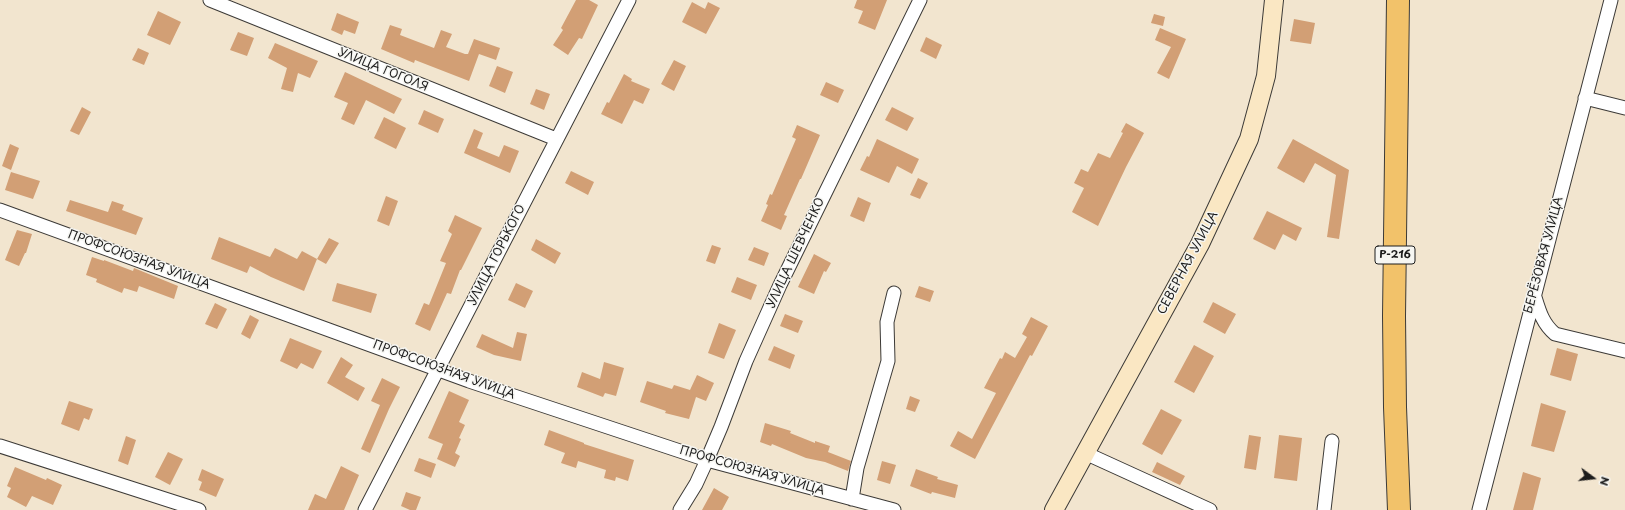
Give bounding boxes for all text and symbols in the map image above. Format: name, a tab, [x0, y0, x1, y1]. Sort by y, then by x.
street label: УЛИЦА ГОГОЛЯ	[336, 45, 430, 95]
street label: БЕРЁЗОВАЯ УЛИЦА	[1521, 195, 1567, 315]
street label: УЛИЦА ШЕВЧЕНКО	[764, 196, 828, 310]
street label: УЛИЦА ГОРЬКОГО	[465, 202, 529, 308]
street label: СЕВЕРНАЯ УЛИЦА	[1155, 209, 1221, 317]
street label: ПРОФСОЮЗНАЯ УЛИЦА	[66, 228, 212, 292]
road number: Р-216	[1375, 246, 1415, 264]
street label: ПРОФСОЮЗНАЯ УЛИЦА	[371, 338, 517, 402]
street label: ПРОФСОЮЗНАЯ УЛИЦА	[678, 443, 826, 499]
north arrow	[1573, 458, 1613, 498]
text: N	[1596, 475, 1614, 488]

